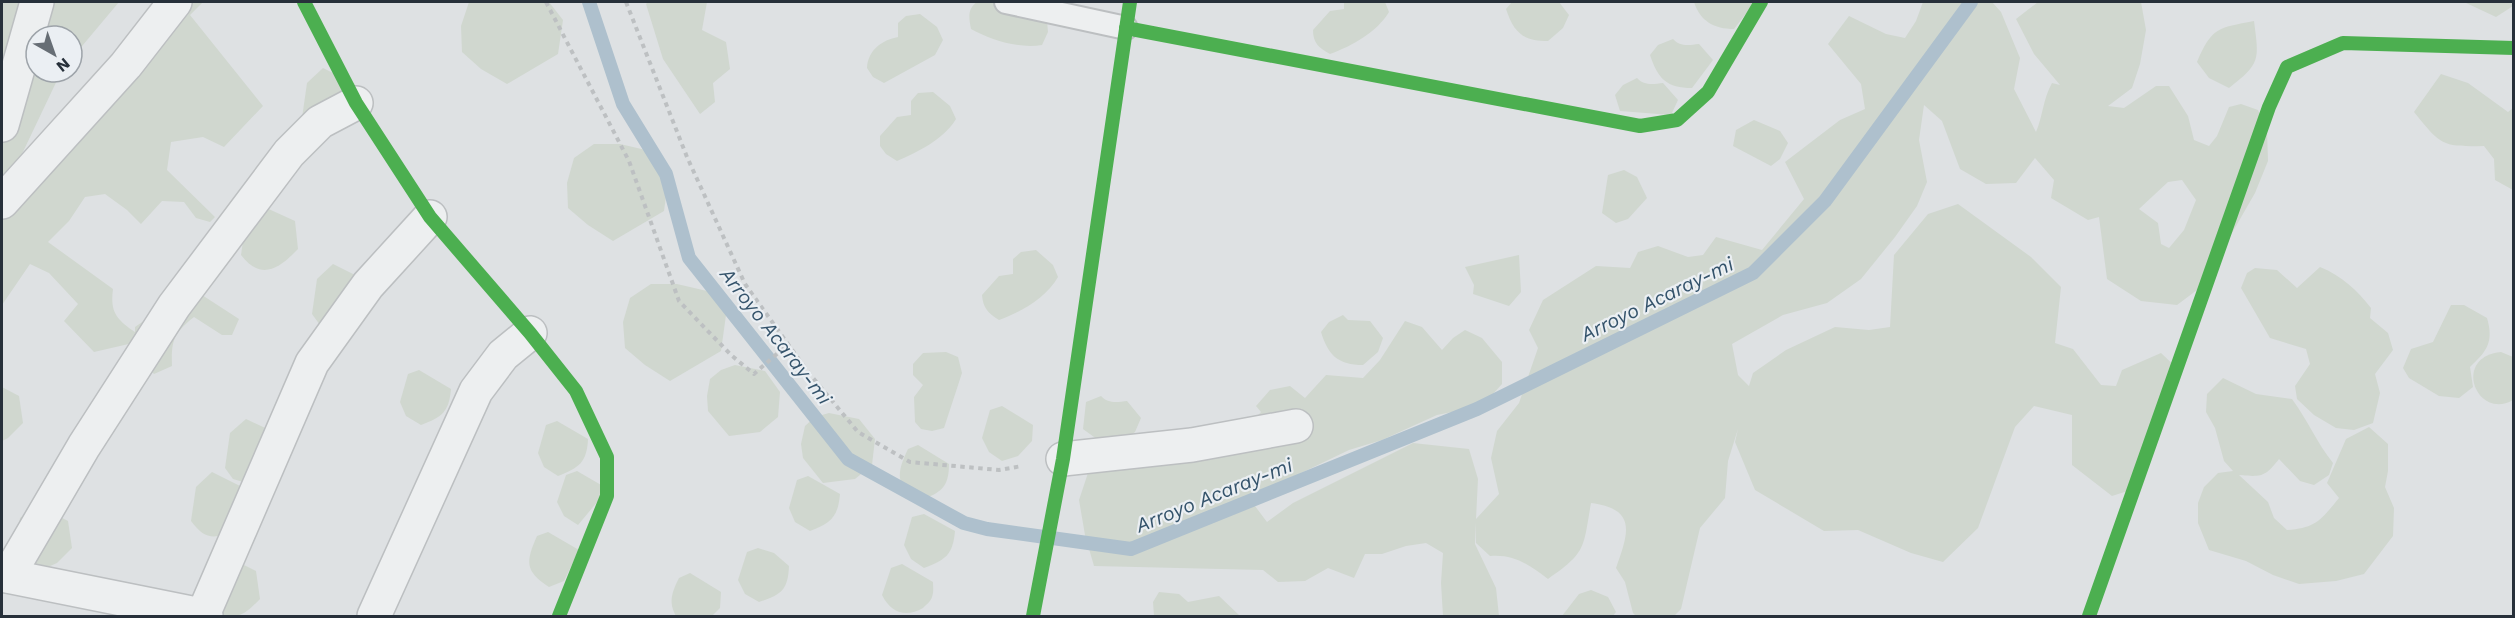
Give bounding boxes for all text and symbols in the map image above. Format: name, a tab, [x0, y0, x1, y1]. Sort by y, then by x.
north arrow	[24, 24, 84, 84]
text: N	[53, 54, 74, 76]
water label: Arroyo Acaray-mi	[1576, 251, 1738, 347]
water label: Arroyo Acaray-mi	[715, 262, 837, 410]
water label: Arroyo Acaray-mi	[1131, 452, 1297, 538]

